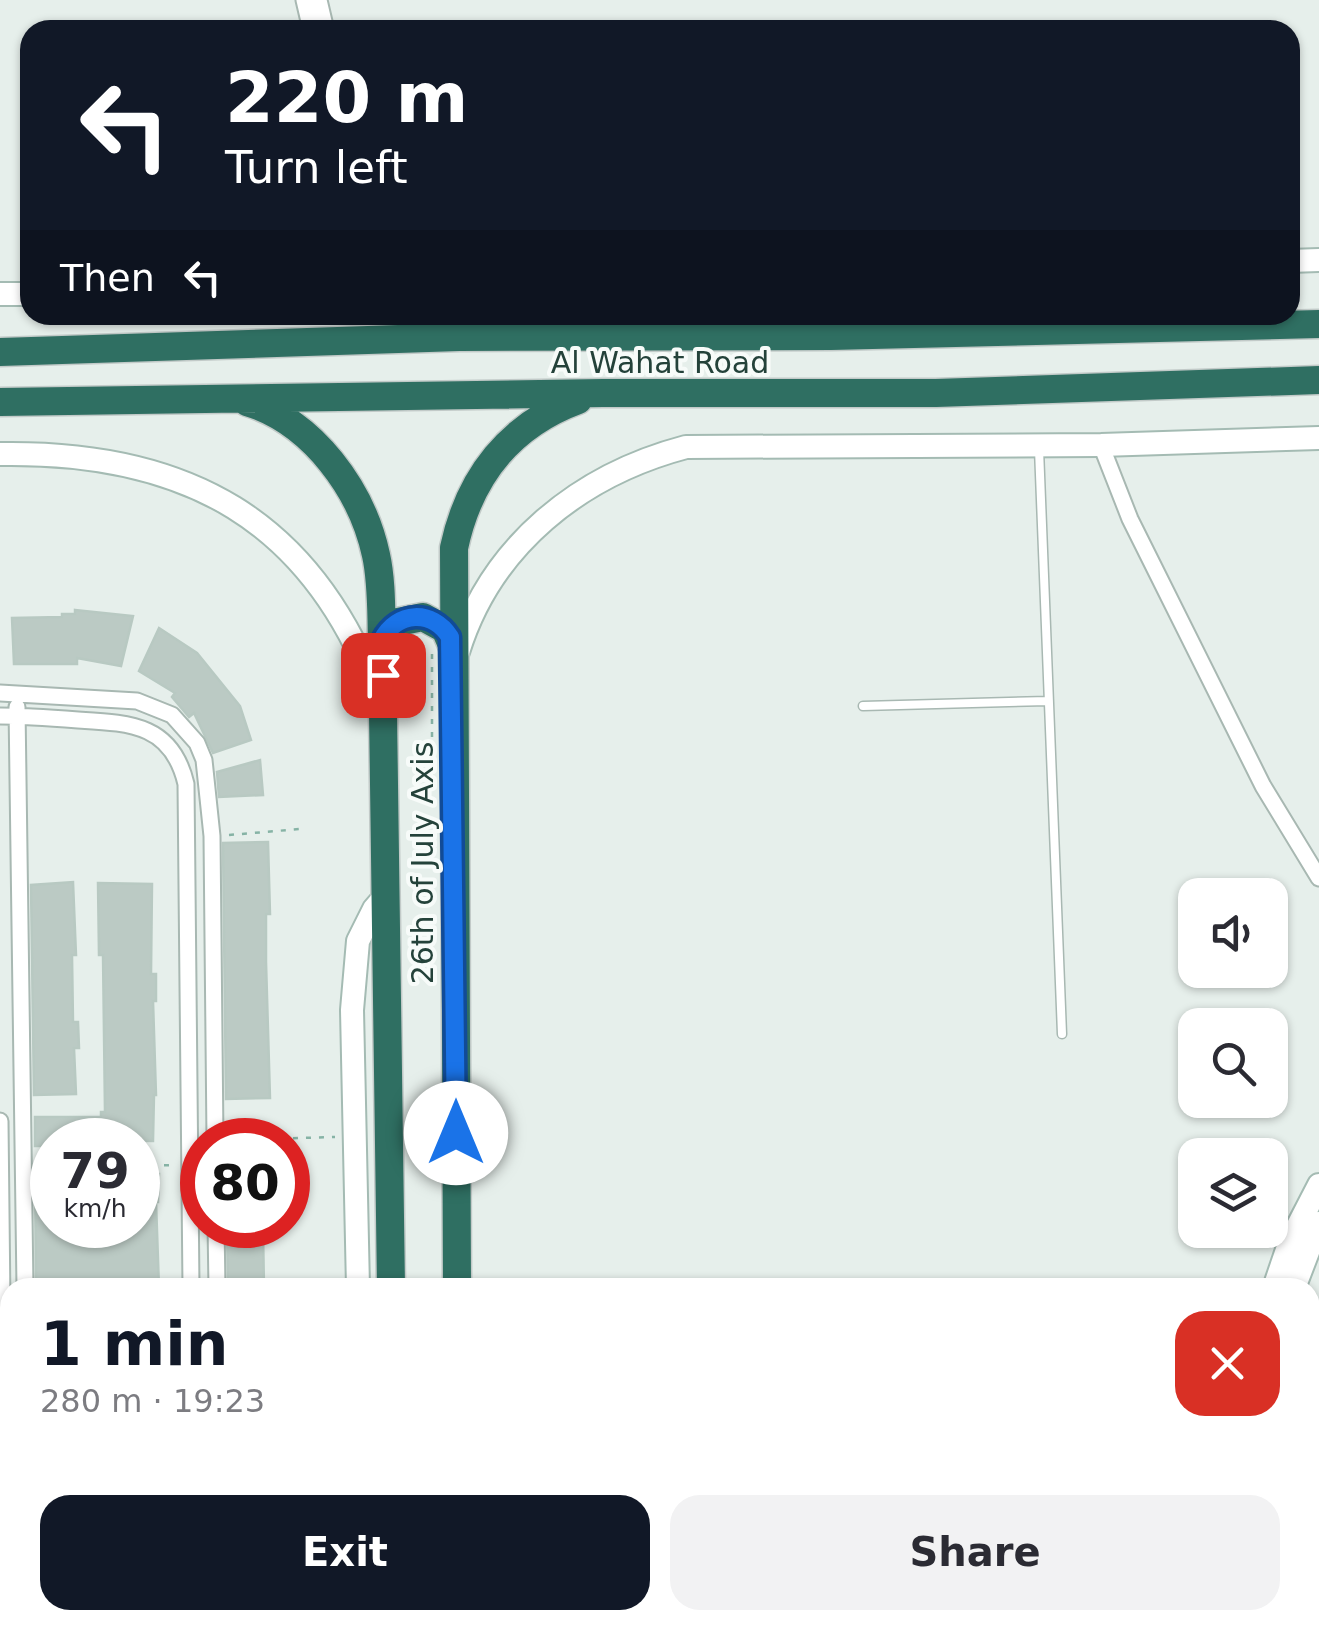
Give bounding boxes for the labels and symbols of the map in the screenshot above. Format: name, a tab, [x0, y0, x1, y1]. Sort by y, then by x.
street label: Al Wahat Road	[551, 345, 769, 380]
pin	[341, 633, 426, 718]
street label: 26th of July Axis	[405, 742, 440, 984]
position arrow	[404, 1081, 508, 1185]
speed limit sign: 80	[180, 1118, 310, 1248]

